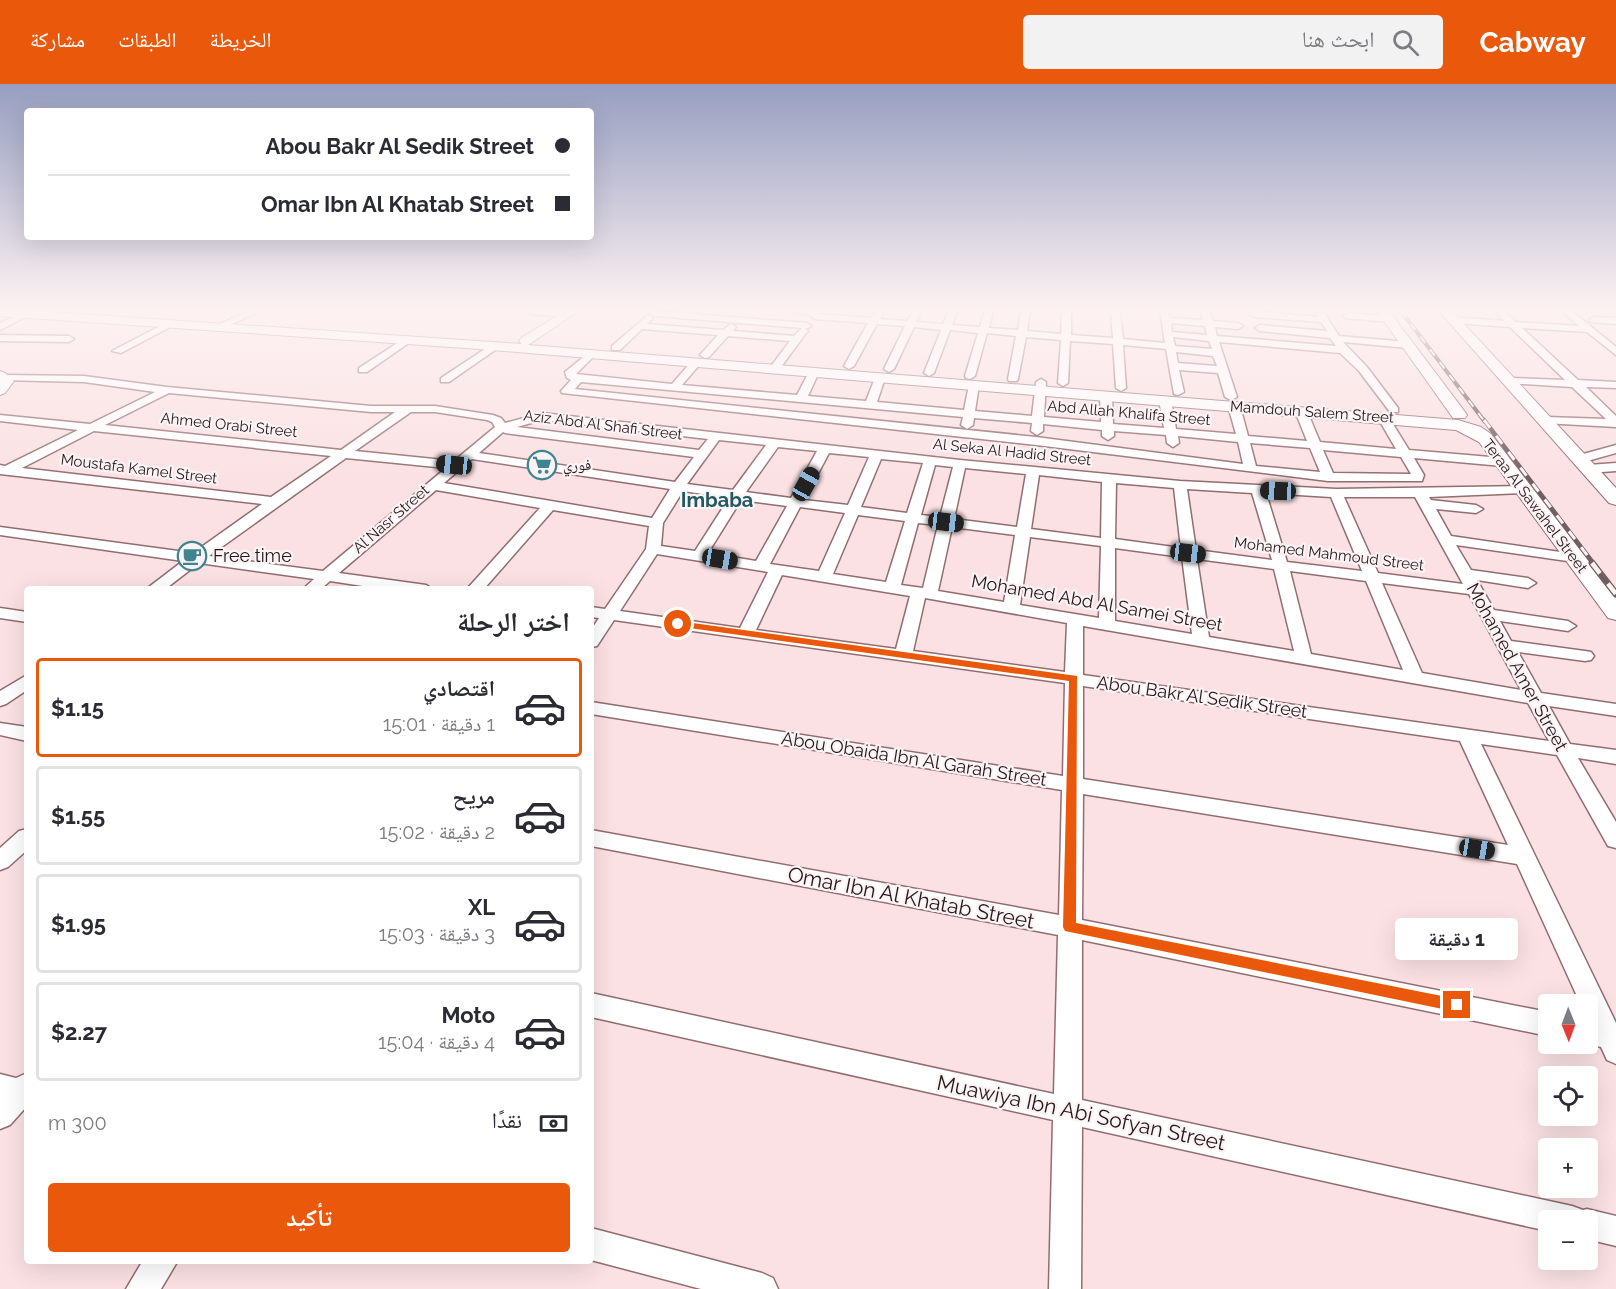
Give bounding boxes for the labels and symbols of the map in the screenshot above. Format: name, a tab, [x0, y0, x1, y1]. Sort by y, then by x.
street label: Abd Allah Khalifa Street	[1047, 397, 1211, 429]
street label: Mamdouh Salem Street	[1230, 397, 1394, 427]
street label: Aziz Abd Al Shafi Street	[522, 406, 684, 444]
street label: Ahmed Orabi Street	[160, 409, 298, 441]
street label: Al Seka Al Hadid Street	[932, 435, 1092, 469]
street label: Teraa Al Sawahel Street	[1479, 436, 1591, 576]
supermarket icon: فوري	[526, 449, 558, 481]
street label: Moustafa Kamel Street	[60, 450, 218, 488]
car	[435, 454, 473, 476]
place label: فوري	[563, 456, 591, 477]
car	[789, 464, 823, 504]
street label: Al Nasr Street	[349, 481, 433, 557]
car	[1260, 481, 1296, 501]
district label: Imbaba	[681, 488, 753, 512]
car	[927, 511, 965, 533]
street label: Mohamed Mahmoud Street	[1233, 533, 1425, 575]
cafe icon: Free time	[176, 540, 208, 572]
car	[1169, 542, 1207, 564]
place label: Free time	[213, 545, 292, 566]
car	[701, 547, 739, 571]
street label: Mohamed Abd Al Samei Street	[970, 570, 1224, 635]
street label: Mohamed Amer Street	[1463, 579, 1572, 754]
route start	[664, 610, 691, 637]
street label: Abou Bakr Al Sedik Street	[1095, 671, 1309, 722]
street label: Abou Obaida Ibn Al Garah Street	[780, 727, 1048, 790]
car	[1458, 837, 1496, 861]
street label: Omar Ibn Al Khatab Street	[786, 861, 1036, 934]
callout: 1 دقيقة	[1396, 918, 1518, 960]
route end	[1443, 991, 1470, 1018]
north arrow	[1538, 994, 1598, 1054]
street label: Muawiya Ibn Abi Sofyan Street	[935, 1070, 1228, 1155]

